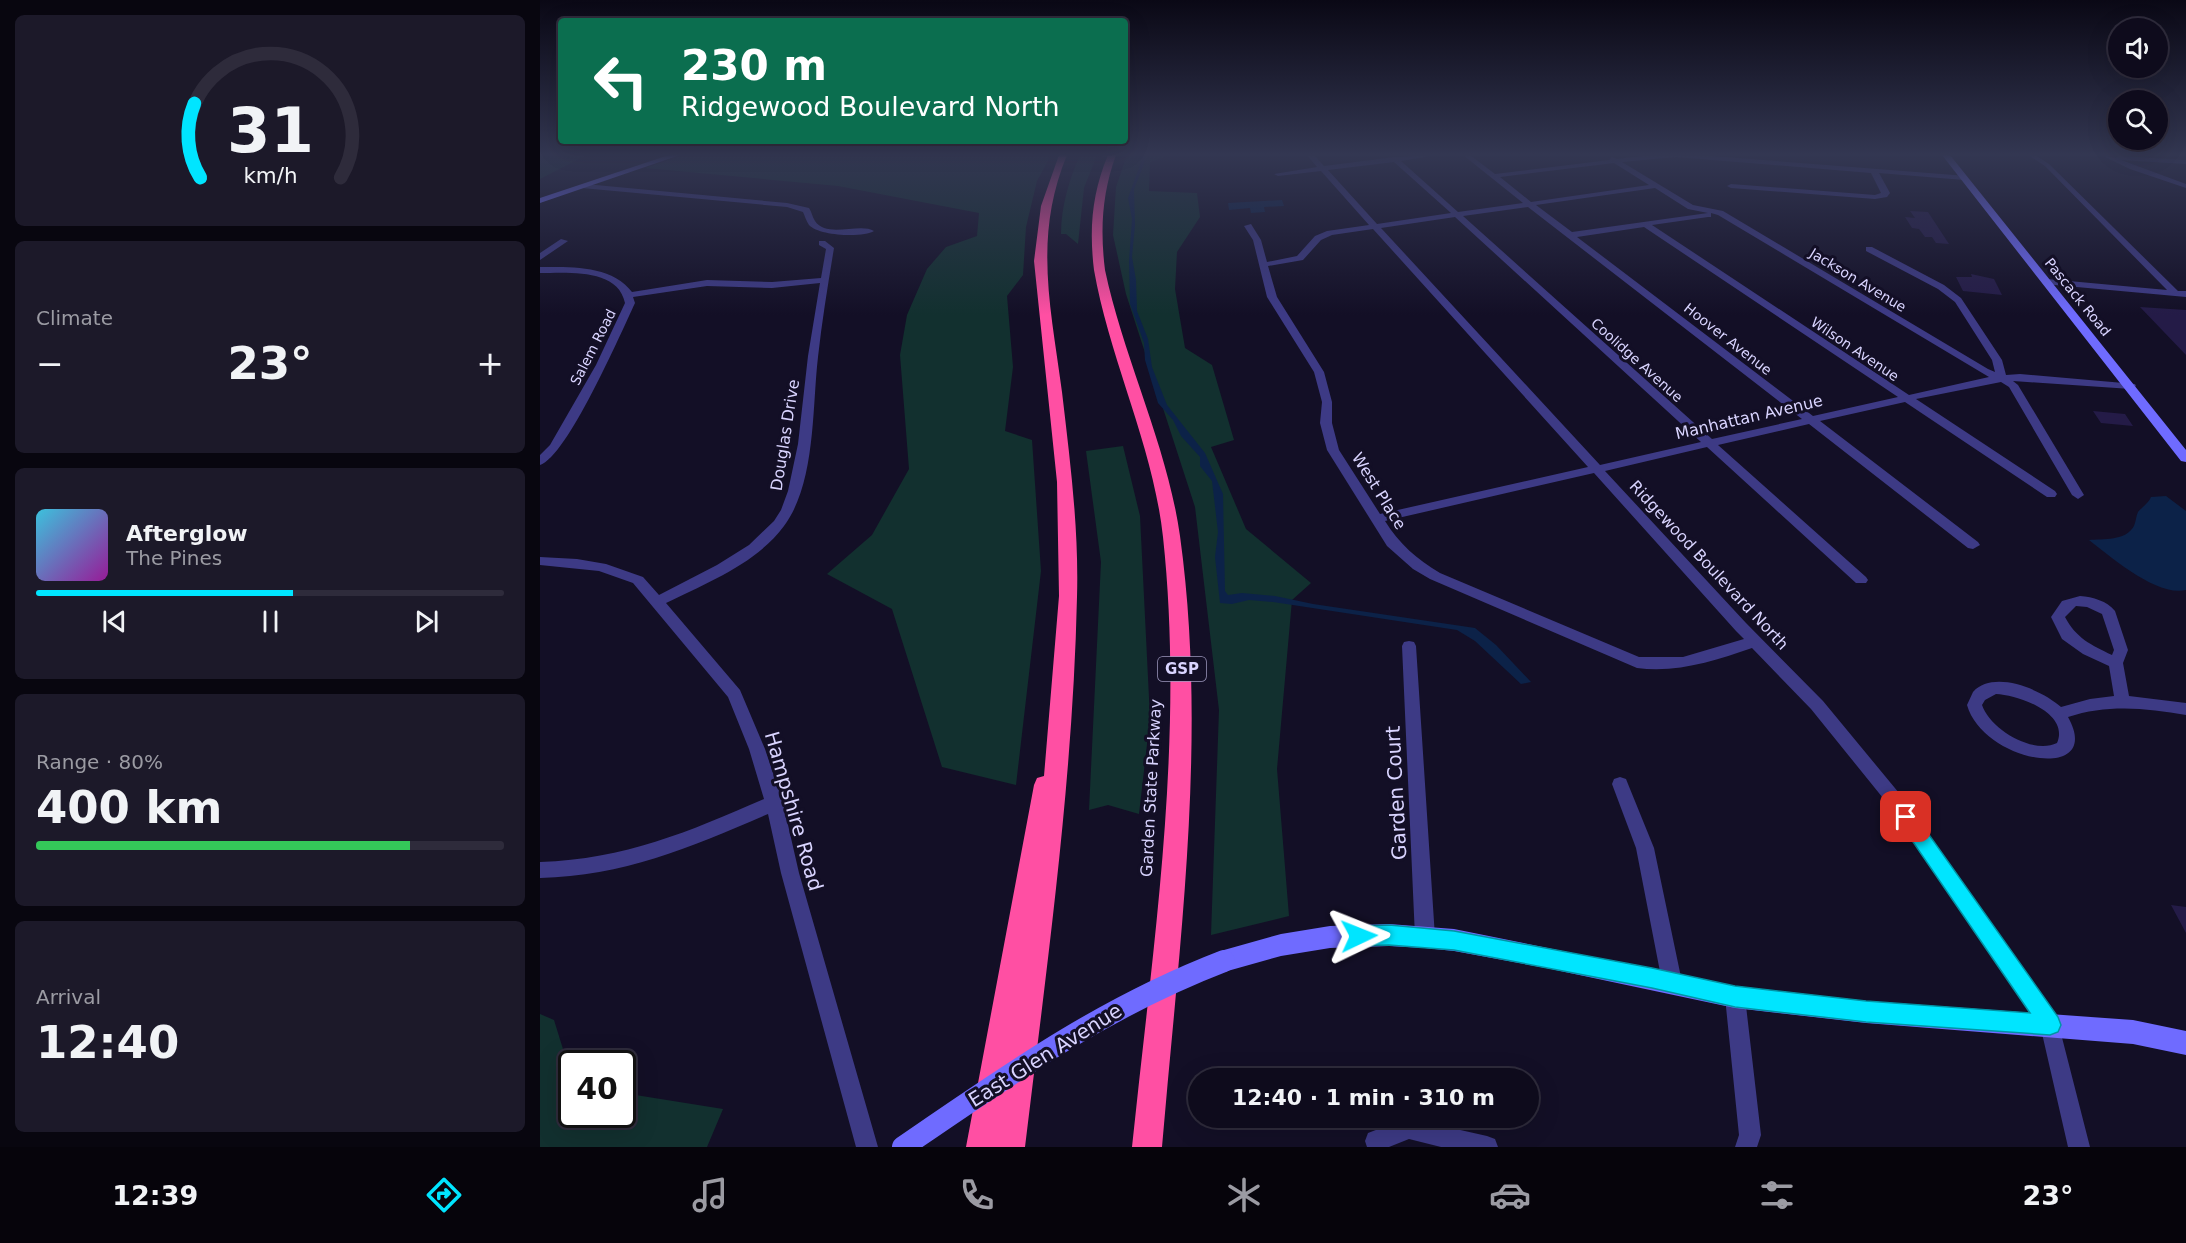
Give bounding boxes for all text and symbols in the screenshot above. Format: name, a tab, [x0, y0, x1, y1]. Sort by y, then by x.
map controls	[2108, 18, 2168, 150]
button: sound	[2108, 18, 2168, 78]
text: 230 m	[681, 41, 827, 90]
icon: left	[582, 42, 660, 120]
button: search	[2108, 90, 2168, 150]
text: Ridgewood Boulevard North	[681, 91, 1060, 122]
text: 31	[227, 94, 313, 167]
text: km/h	[243, 163, 297, 188]
street label: Jackson Avenue	[1806, 244, 1909, 315]
street label: Pascack Road	[2042, 255, 2114, 339]
street label: Hoover Avenue	[1681, 300, 1775, 378]
text: Climate	[36, 306, 113, 330]
street label: Salem Road	[567, 306, 619, 388]
street label: Wilson Avenue	[1808, 314, 1902, 384]
street label: Coolidge Avenue	[1588, 315, 1686, 405]
text: 23°	[227, 337, 313, 390]
text: −	[36, 344, 64, 383]
text: +	[476, 344, 504, 383]
street label: Douglas Drive	[767, 378, 803, 492]
street label: Manhattan Avenue	[1673, 391, 1825, 443]
street label: West Place	[1348, 449, 1410, 533]
street label: Ridgewood Boulevard North	[1626, 476, 1792, 654]
text: Afterglow	[126, 521, 248, 546]
text: The Pines	[126, 546, 222, 570]
icon: previous	[98, 605, 131, 638]
icon: pause	[254, 605, 287, 638]
icon: next	[410, 605, 443, 638]
road number: GSP	[1158, 657, 1206, 681]
street label: Garden State Parkway	[1137, 699, 1165, 877]
street label: Garden Court	[1380, 725, 1412, 861]
street label: Hampshire Road	[760, 729, 828, 893]
text: Range · 80%	[36, 750, 163, 774]
text: 400 km	[36, 781, 222, 834]
pin	[1880, 791, 1931, 842]
icon: arrive	[1889, 800, 1922, 833]
position arrow	[1327, 904, 1391, 968]
text: Arrival	[36, 985, 101, 1009]
street label: East Glen Avenue	[964, 998, 1126, 1112]
text: 12:40	[36, 1016, 179, 1069]
speed limit sign: 40	[558, 1050, 636, 1128]
text: 12:40 · 1 min · 310 m	[1232, 1085, 1495, 1110]
icon: directions	[423, 1174, 465, 1216]
icon: music	[689, 1174, 731, 1216]
icon: phone	[956, 1174, 998, 1216]
icon: climate	[1223, 1174, 1265, 1216]
icon: car	[1489, 1174, 1531, 1216]
icon: filters	[1756, 1174, 1798, 1216]
text: 12:39	[112, 1180, 198, 1211]
text: 23°	[2023, 1180, 2074, 1211]

